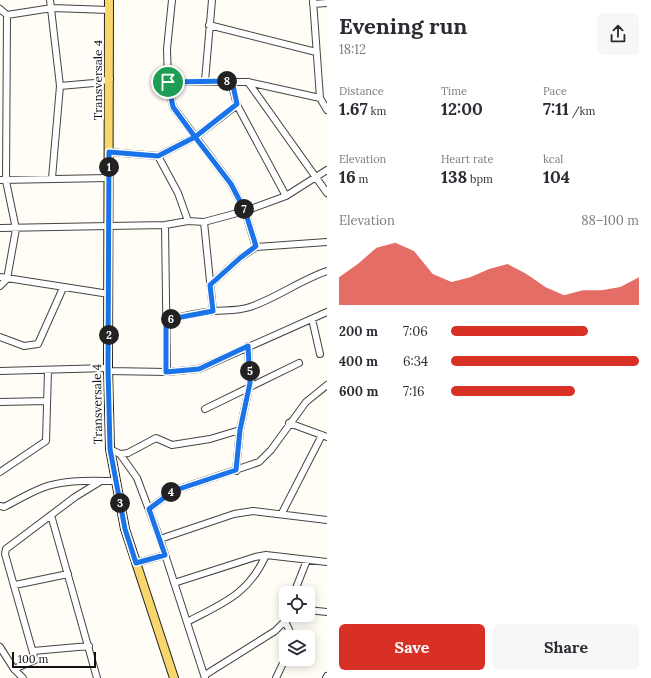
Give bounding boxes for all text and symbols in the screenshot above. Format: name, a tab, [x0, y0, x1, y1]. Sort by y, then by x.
text: Evening run	[339, 12, 467, 40]
button: share	[597, 13, 639, 55]
street label: Transversale 4	[90, 39, 105, 120]
text: 18:12	[339, 41, 366, 58]
pin	[151, 65, 185, 99]
icon: arrive	[157, 71, 179, 93]
pin: 8	[217, 71, 237, 91]
text: 8	[224, 74, 230, 88]
text: Distance	[339, 84, 384, 98]
text: Time	[441, 84, 467, 98]
text: Pace	[543, 84, 567, 98]
text: 1.67	[339, 98, 368, 120]
text: 12:00	[441, 98, 483, 120]
text: 7:11	[543, 98, 569, 120]
text: km	[368, 104, 386, 118]
text: /km	[569, 104, 595, 118]
text: Elevation	[339, 152, 386, 166]
text: Heart rate	[441, 152, 493, 166]
text: kcal	[543, 152, 563, 166]
pin: 1	[99, 157, 119, 177]
text: 1	[107, 160, 111, 174]
text: 16	[339, 166, 356, 188]
text: 138	[441, 166, 467, 188]
text: 104	[543, 166, 570, 188]
text: m	[356, 172, 368, 186]
text: bpm	[467, 172, 493, 186]
pin: 7	[234, 199, 254, 219]
text: 7	[241, 202, 247, 216]
text: Elevation	[339, 212, 395, 229]
text: 88–100 m	[581, 212, 639, 229]
pin: 6	[161, 309, 181, 329]
text: 6	[168, 312, 174, 326]
text: 200 m	[339, 323, 378, 340]
text: 7:06	[403, 323, 428, 340]
pin: 2	[99, 325, 119, 345]
text: 2	[106, 328, 112, 342]
text: 400 m	[339, 353, 378, 370]
text: 6:34	[403, 353, 428, 370]
pin: 5	[240, 361, 260, 381]
street label: Transversale 4	[89, 363, 105, 444]
text: 5	[247, 364, 253, 378]
text: 600 m	[339, 383, 378, 400]
text: 7:16	[403, 383, 425, 400]
pin: 4	[161, 482, 181, 502]
text: 4	[168, 485, 174, 499]
pin: 3	[110, 493, 130, 513]
text: 3	[117, 496, 123, 510]
map controls	[279, 586, 315, 666]
button: locate	[279, 586, 315, 622]
button: Save	[339, 624, 485, 670]
button: Share	[493, 624, 639, 670]
button: layers	[279, 630, 315, 666]
scale bar	[12, 650, 96, 669]
text: 100 m	[18, 652, 48, 666]

